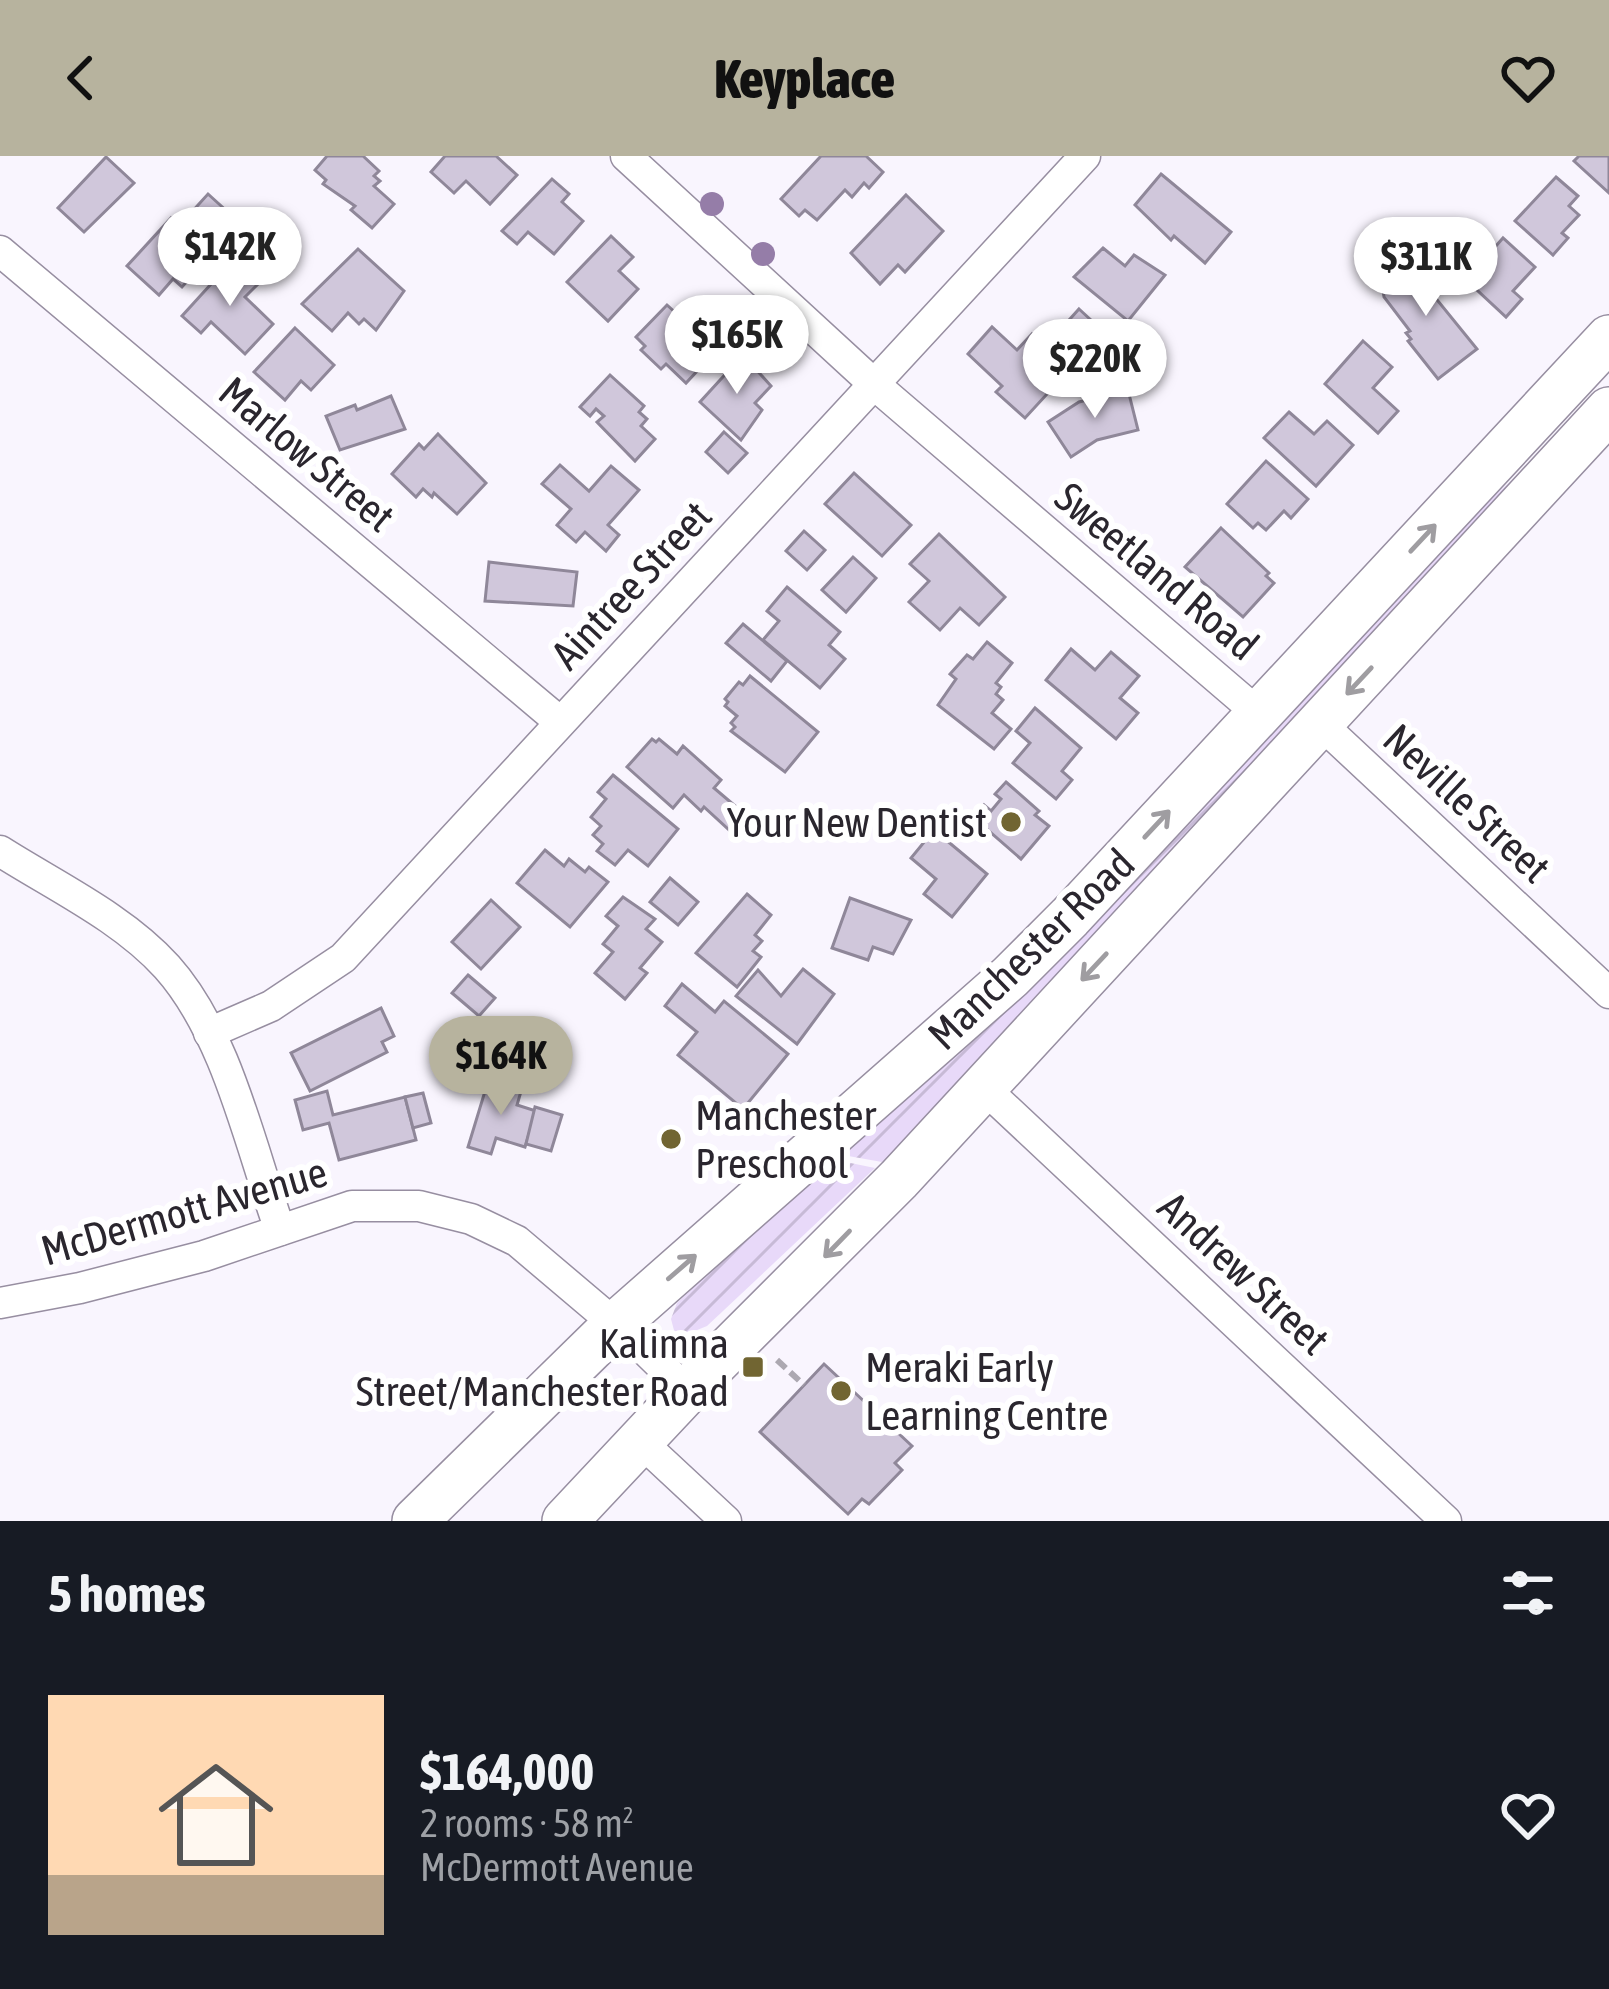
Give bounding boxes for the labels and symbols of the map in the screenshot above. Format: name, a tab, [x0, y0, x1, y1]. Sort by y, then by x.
pin: $142K	[146, 207, 314, 309]
pin: $311K	[1342, 217, 1510, 319]
pin: $165K	[653, 295, 821, 397]
pin: $220K	[1011, 319, 1179, 421]
street label: Marlow Street	[210, 367, 404, 541]
street label: Sweetland Road	[1046, 473, 1268, 669]
street label: Aintree Street	[542, 491, 720, 679]
one-way arrow	[1408, 524, 1437, 554]
one-way arrow	[1345, 665, 1373, 695]
street label: Neville Street	[1374, 714, 1560, 892]
place label: Your New Dentist	[727, 798, 987, 846]
marker: Your New Dentist	[998, 809, 1024, 835]
one-way arrow	[1143, 809, 1171, 839]
street label: Manchester Road	[918, 839, 1144, 1059]
one-way arrow	[1081, 952, 1108, 982]
pin: $164K	[417, 1016, 585, 1118]
place label: Manchester Preschool	[695, 1091, 877, 1187]
marker: Manchester Preschool	[658, 1126, 684, 1152]
street label: McDermott Avenue	[36, 1147, 332, 1275]
street label: Andrew Street	[1149, 1182, 1339, 1364]
one-way arrow	[823, 1229, 851, 1258]
one-way arrow	[666, 1254, 697, 1281]
place label: Kalimna Street/Manchester Road	[356, 1319, 729, 1415]
place label: Meraki Early Learning Centre	[865, 1343, 1108, 1439]
marker: Kalimna Street/Manchester Road	[740, 1354, 766, 1380]
marker: Meraki Early Learning Centre	[828, 1378, 854, 1404]

